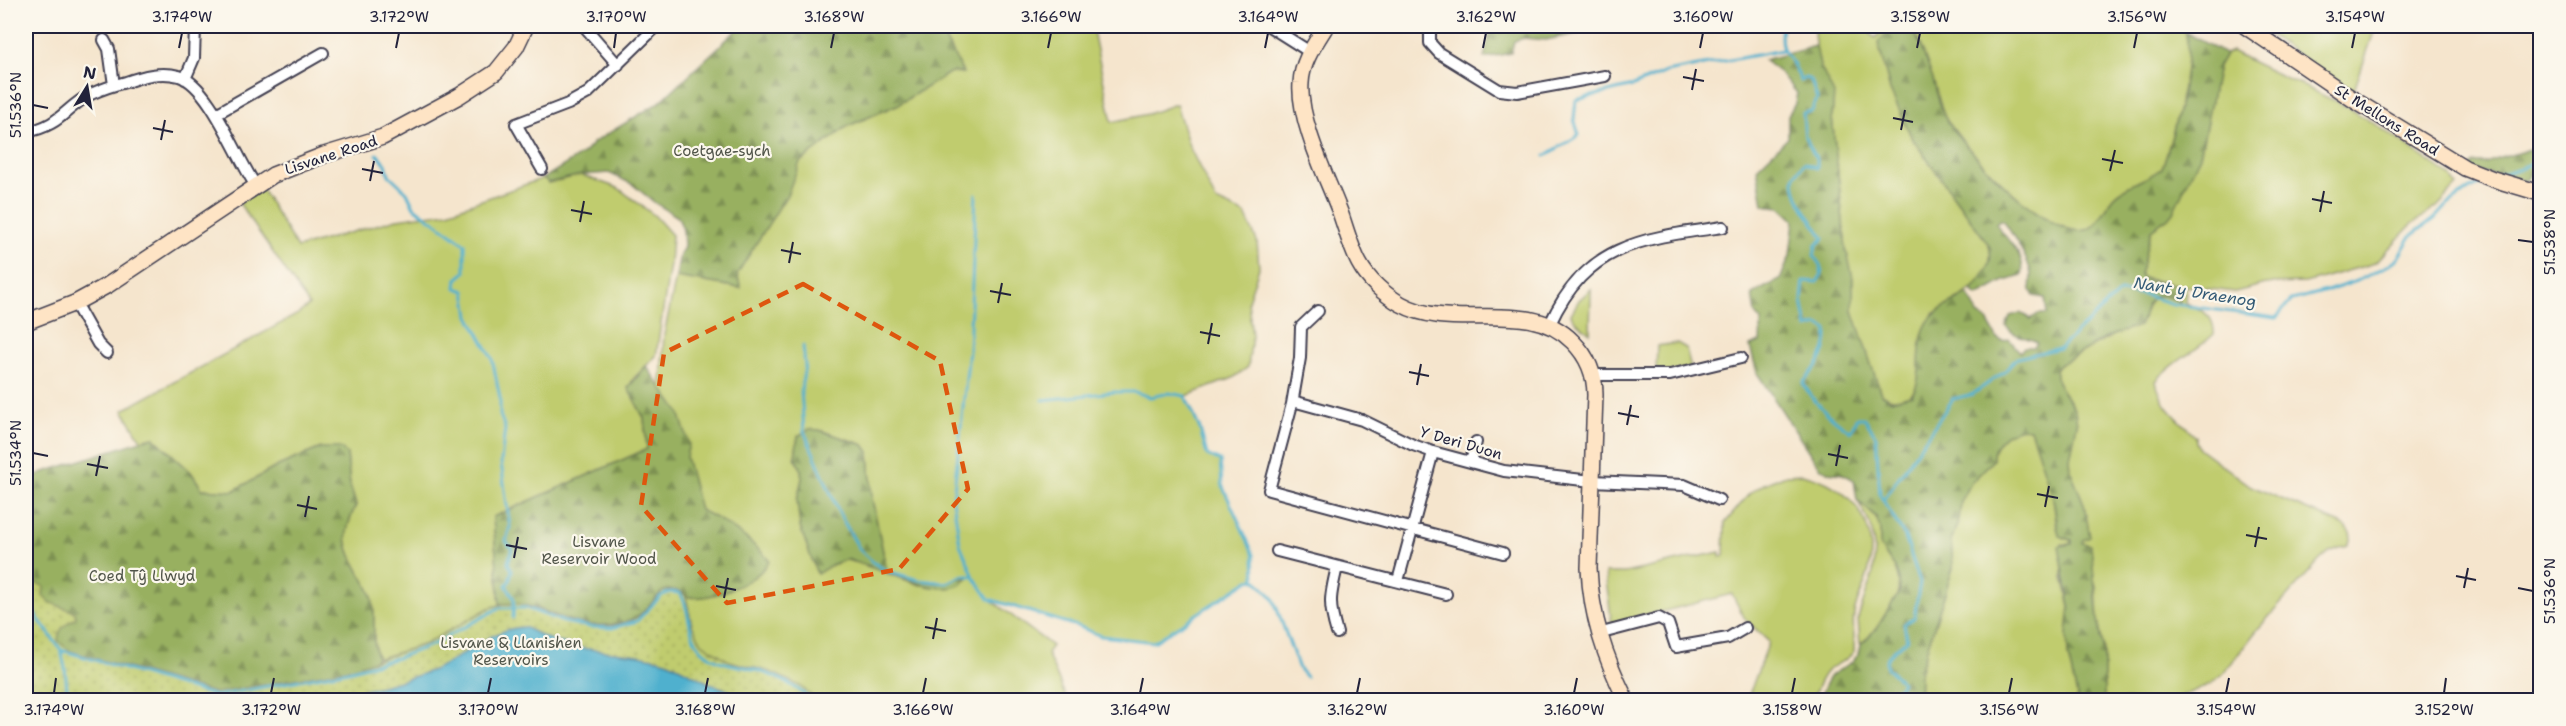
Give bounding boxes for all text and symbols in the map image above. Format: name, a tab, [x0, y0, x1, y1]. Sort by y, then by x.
text: 3.174°W	[152, 7, 212, 27]
text: 3.172°W	[369, 7, 429, 27]
text: 3.170°W	[585, 7, 647, 27]
text: 3.168°W	[803, 7, 865, 27]
text: 3.166°W	[1020, 7, 1082, 27]
text: 3.164°W	[1237, 7, 1299, 27]
text: 3.162°W	[1456, 7, 1516, 27]
text: 3.160°W	[1672, 7, 1734, 27]
text: 3.158°W	[1890, 7, 1950, 27]
text: 3.156°W	[2107, 7, 2167, 27]
text: 3.154°W	[2325, 7, 2385, 27]
north arrow	[57, 57, 117, 117]
text: N	[82, 61, 98, 84]
text: 51.536°N	[6, 72, 26, 138]
street label: St Mellons Road	[2331, 80, 2443, 160]
street label: Lisvane Road	[282, 130, 380, 179]
park label: Coetgae-sych	[673, 141, 771, 161]
text: 51.538°N	[2540, 209, 2560, 275]
water label: Nant y Draenog	[2132, 272, 2258, 312]
text: 51.534°N	[6, 420, 26, 486]
street label: Y Deri Duon	[1418, 422, 1504, 464]
park label: Lisvane Reservoir Wood	[541, 532, 657, 569]
text: 51.536°N	[2540, 558, 2560, 624]
park label: Coed Tŷ Llwyd	[89, 566, 196, 586]
park label: Lisvane & Llanishen Reservoirs	[440, 633, 582, 670]
text: 3.174°W	[24, 700, 84, 720]
text: 3.172°W	[241, 700, 301, 720]
text: 3.170°W	[457, 700, 519, 720]
text: 3.168°W	[674, 700, 736, 720]
text: 3.166°W	[892, 700, 954, 720]
text: 3.164°W	[1109, 700, 1171, 720]
text: 3.162°W	[1327, 700, 1387, 720]
text: 3.160°W	[1543, 700, 1605, 720]
text: 3.158°W	[1762, 700, 1822, 720]
text: 3.156°W	[1979, 700, 2039, 720]
text: 3.154°W	[2196, 700, 2256, 720]
text: 3.152°W	[2414, 700, 2474, 720]

